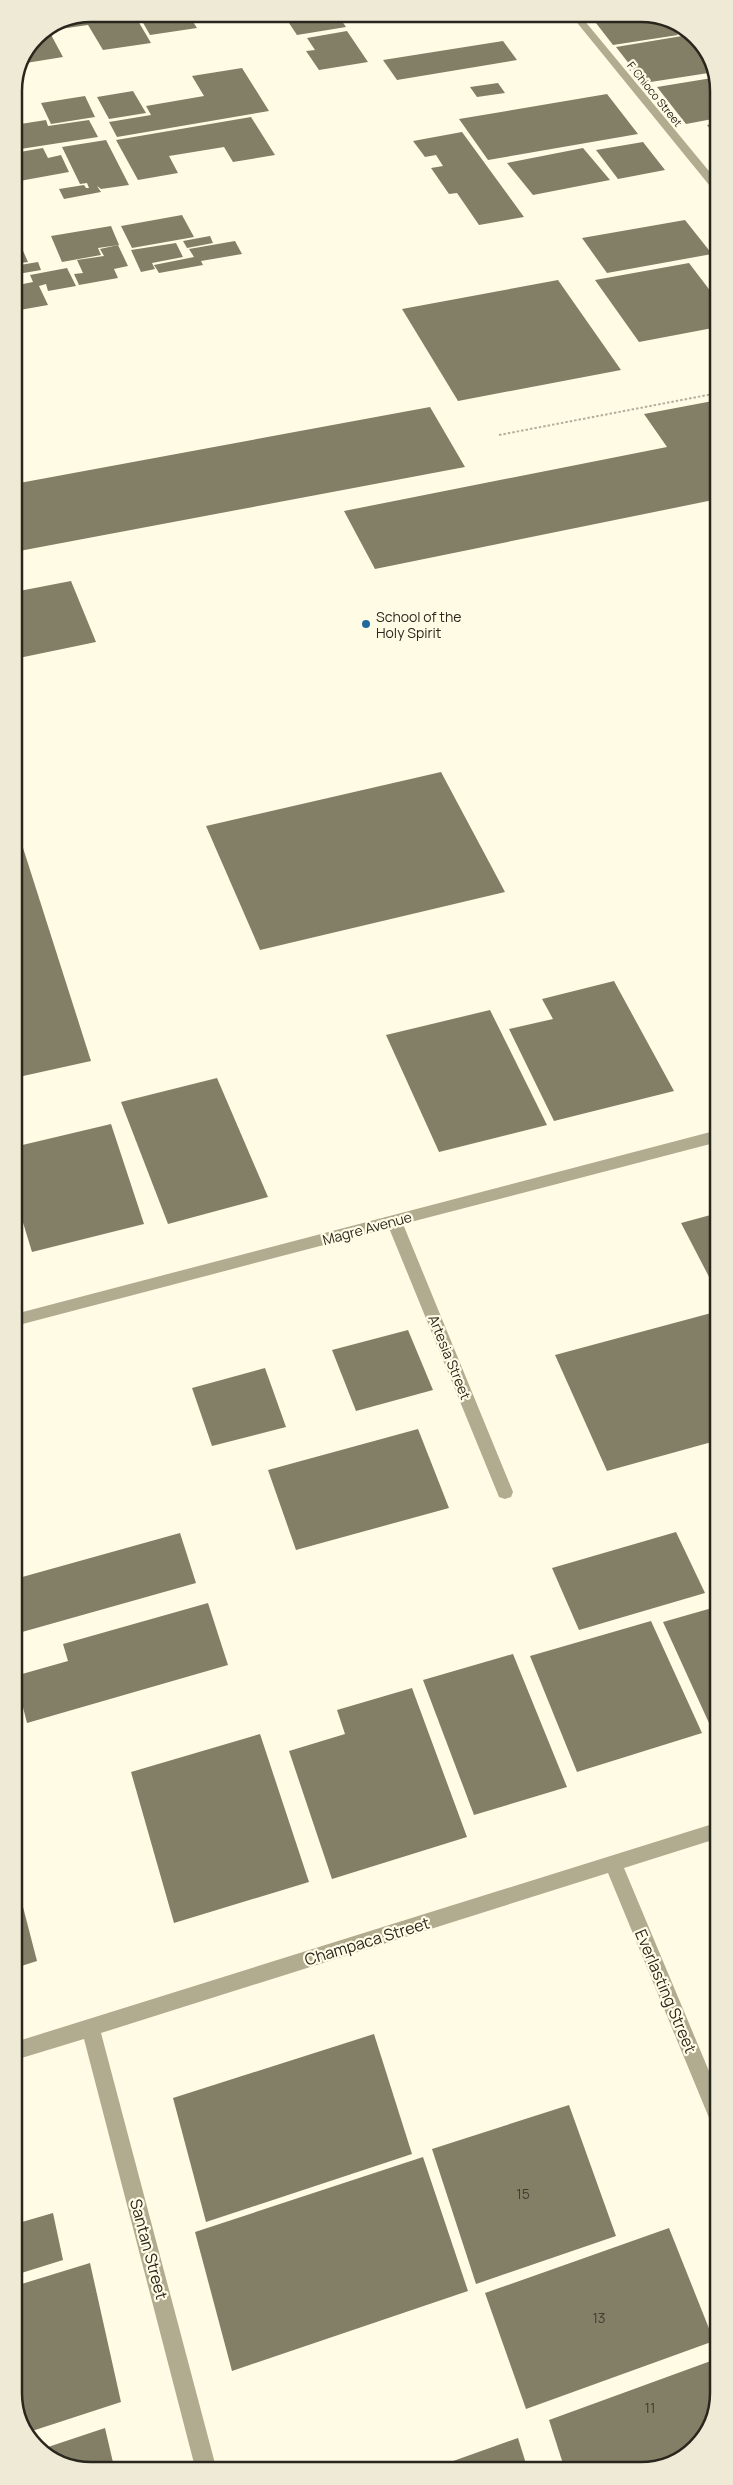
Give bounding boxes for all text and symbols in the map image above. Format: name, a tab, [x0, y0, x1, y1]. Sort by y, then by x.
street label: F. Chioco Street	[624, 58, 686, 130]
place label: School of the Holy Spirit	[376, 607, 461, 642]
marker: School of the Holy Spirit	[360, 618, 372, 630]
street label: Magre Avenue	[320, 1207, 414, 1249]
street label: Artesia Street	[424, 1312, 476, 1403]
street label: Champaca Street	[302, 1912, 432, 1970]
street label: Everlasting Street	[630, 1926, 702, 2056]
house number: 15	[516, 2184, 530, 2203]
street label: Santan Street	[125, 2196, 173, 2302]
house number: 13	[592, 2308, 606, 2327]
house number: 11	[645, 2398, 655, 2417]

